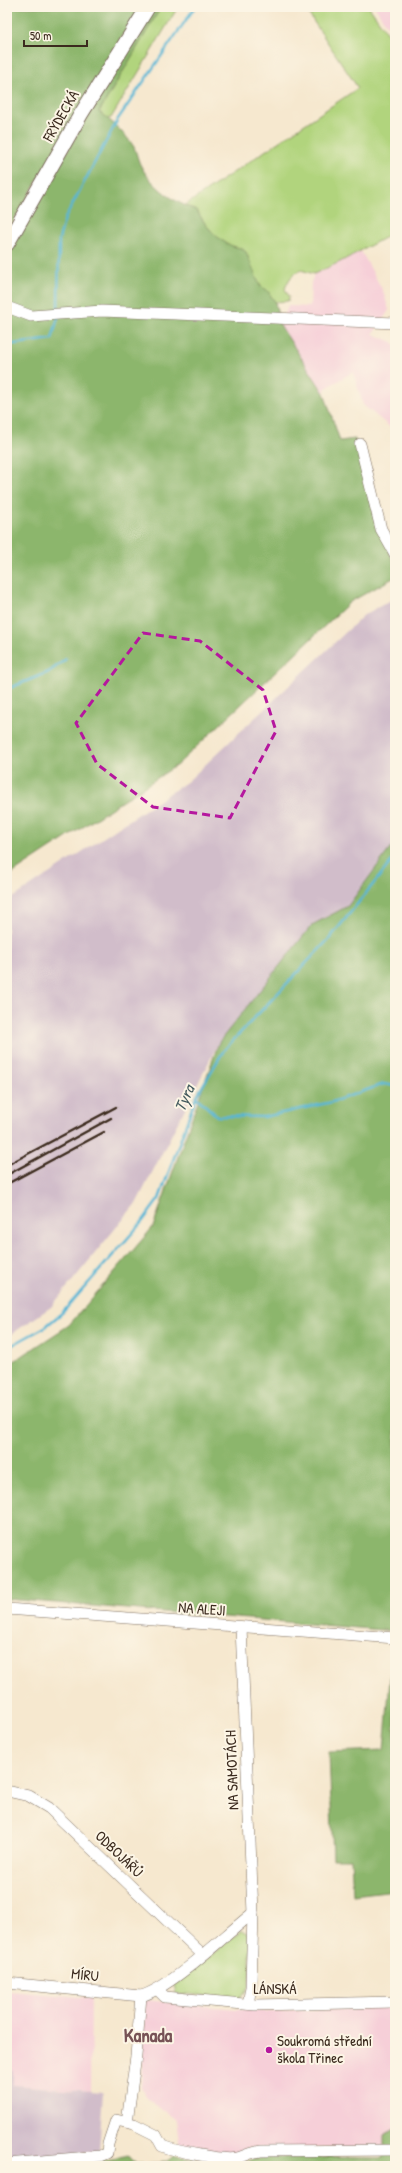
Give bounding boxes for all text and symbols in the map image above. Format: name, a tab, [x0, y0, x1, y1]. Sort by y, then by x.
scale bar	[24, 22, 87, 48]
text: 50 m	[30, 27, 51, 44]
street label: FRÝDECKÁ	[37, 86, 84, 146]
water label: Tyra	[169, 1080, 200, 1115]
street label: NA ALEJI	[178, 1596, 226, 1621]
street label: NA SAMOTÁCH	[220, 1730, 243, 1810]
street label: ODBOJÁŘŮ	[91, 1825, 148, 1882]
street label: MÍRU	[70, 1963, 100, 1986]
street label: LÁNSKÁ	[254, 1978, 297, 1999]
district label: Kanada	[124, 2022, 173, 2048]
place label: Soukromá střední škola Třinec	[277, 2030, 372, 2068]
marker: Soukromá střední škola Třinec	[264, 2045, 274, 2055]

